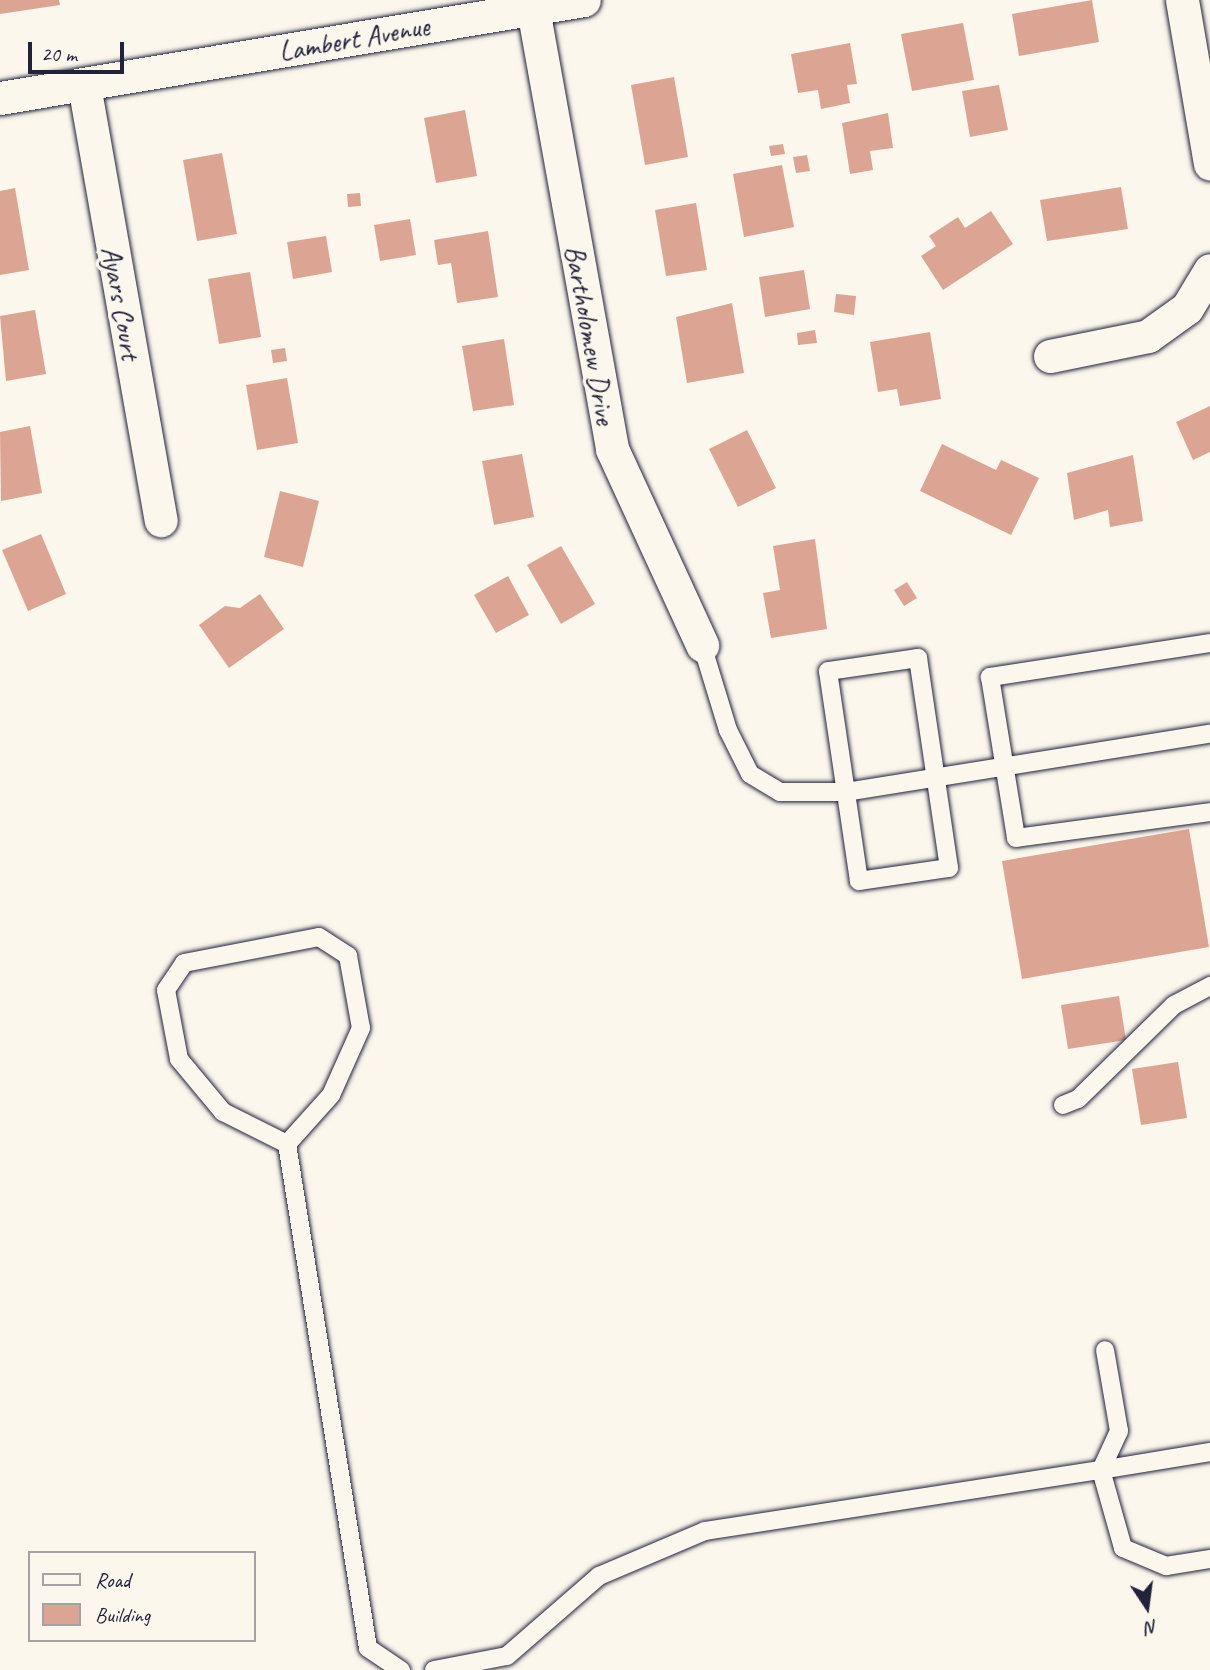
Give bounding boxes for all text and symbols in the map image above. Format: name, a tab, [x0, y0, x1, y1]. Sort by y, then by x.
street label: Lambert Avenue	[276, 9, 432, 69]
scale bar	[32, 28, 128, 72]
text: 20 m	[41, 41, 77, 67]
street label: Bartholomew Drive	[558, 243, 622, 427]
street label: Ayars Court	[95, 244, 147, 362]
legend	[28, 1551, 256, 1642]
text: Road	[95, 1567, 130, 1593]
north arrow	[1112, 1572, 1182, 1642]
text: Building	[95, 1602, 150, 1628]
text: N	[1143, 1614, 1160, 1640]

